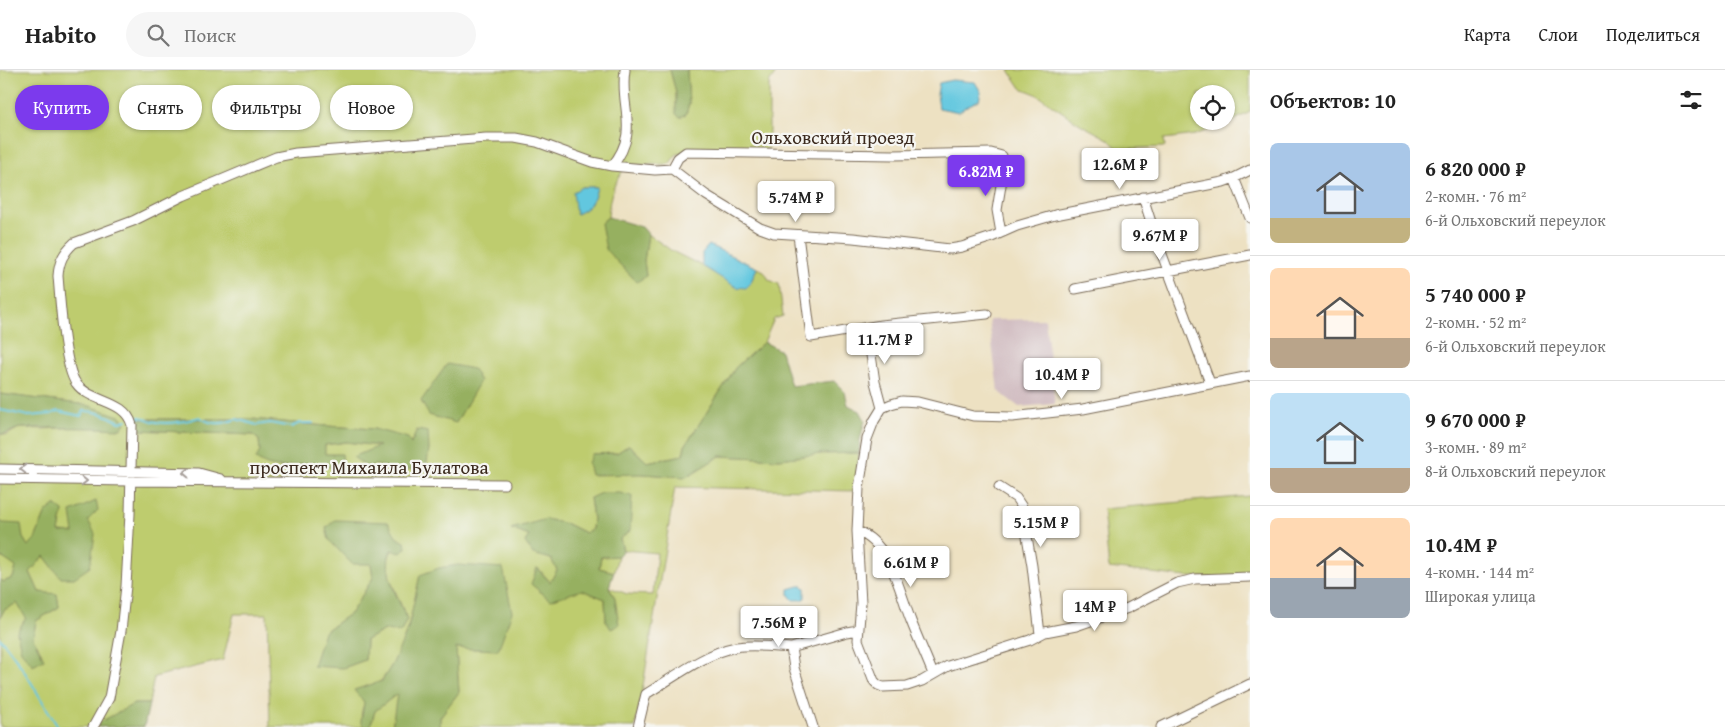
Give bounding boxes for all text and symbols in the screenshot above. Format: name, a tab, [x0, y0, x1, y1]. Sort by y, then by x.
search box	[126, 12, 476, 57]
text: Habito	[25, 17, 96, 52]
icon: search	[144, 21, 172, 49]
text: Поиск	[184, 21, 236, 49]
text: Карта	[1464, 21, 1511, 48]
text: Слои	[1539, 21, 1578, 48]
text: Поделиться	[1606, 21, 1700, 48]
chip: Купить	[15, 85, 109, 130]
chip: Снять	[119, 85, 202, 130]
chip: Фильтры	[212, 85, 320, 130]
chip: Новое	[330, 85, 413, 130]
map controls	[1190, 85, 1235, 130]
button: locate	[1190, 85, 1235, 130]
text: Объектов: 10	[1270, 85, 1396, 116]
icon: filters	[1677, 86, 1705, 114]
street label: Ольховский проезд	[752, 123, 914, 151]
pin: 12.6M ₽	[1074, 148, 1166, 190]
text: 12.6M ₽	[1093, 152, 1147, 176]
text: 6 820 000 ₽	[1425, 153, 1526, 184]
pin: 6.82M ₽	[940, 154, 1032, 197]
text: 6.82M ₽	[959, 159, 1013, 183]
icon: home	[1310, 163, 1370, 223]
pin: 5.74M ₽	[750, 180, 842, 223]
text: 2-комн. · 76 m²	[1425, 184, 1526, 208]
text: 5.74M ₽	[769, 185, 823, 209]
text: 6-й Ольховский переулок	[1425, 208, 1606, 232]
pin: 9.67M ₽	[1114, 218, 1206, 261]
text: 9.67M ₽	[1133, 223, 1187, 247]
text: 5 740 000 ₽	[1425, 279, 1526, 310]
icon: home	[1310, 288, 1370, 348]
text: 2-комн. · 52 m²	[1425, 310, 1526, 334]
pin: 11.7M ₽	[839, 322, 931, 365]
text: 11.7M ₽	[858, 327, 912, 351]
text: 6-й Ольховский переулок	[1425, 334, 1606, 358]
pin: 10.4M ₽	[1016, 358, 1108, 400]
text: 10.4M ₽	[1035, 362, 1089, 386]
text: 9 670 000 ₽	[1425, 404, 1526, 435]
icon: home	[1310, 413, 1370, 473]
text: 3-комн. · 89 m²	[1425, 435, 1526, 459]
street label: проспект Михаила Булатова	[249, 453, 489, 481]
text: 8-й Ольховский переулок	[1425, 459, 1606, 483]
one-way arrow	[19, 464, 26, 474]
one-way arrow	[181, 467, 189, 478]
one-way arrow	[80, 475, 88, 486]
pin: 5.15M ₽	[995, 506, 1087, 548]
text: 5.15M ₽	[1014, 510, 1068, 534]
text: 10.4M ₽	[1425, 529, 1497, 560]
icon: home	[1310, 538, 1370, 598]
pin: 6.61M ₽	[865, 546, 957, 588]
text: 6.61M ₽	[884, 550, 938, 574]
text: 4-комн. · 144 m²	[1425, 560, 1534, 584]
text: Широкая улица	[1425, 584, 1536, 608]
pin: 14M ₽	[1060, 590, 1130, 632]
text: 14M ₽	[1074, 594, 1116, 618]
pin: 7.56M ₽	[733, 606, 825, 648]
text: 7.56M ₽	[752, 610, 806, 634]

